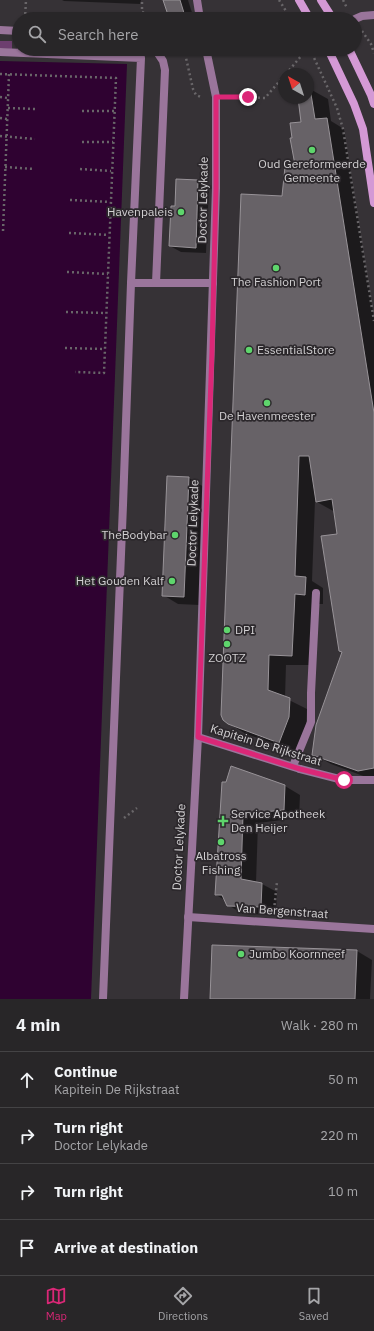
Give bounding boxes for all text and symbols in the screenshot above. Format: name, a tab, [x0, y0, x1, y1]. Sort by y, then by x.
search box	[12, 12, 362, 56]
icon: search	[26, 23, 48, 45]
text: Search here	[58, 25, 138, 44]
north arrow	[278, 68, 314, 104]
route end	[239, 88, 257, 106]
marker: Oud Gereformeerde Gemeente	[307, 145, 317, 155]
street label: Doctor Lelykade	[194, 156, 211, 243]
place label: Oud Gereformeerde Gemeente	[258, 156, 366, 185]
place label: Havenpaleis	[107, 204, 173, 219]
marker: Havenpaleis	[176, 207, 186, 217]
marker: The Fashion Port	[271, 263, 281, 273]
place label: The Fashion Port	[231, 274, 321, 289]
place label: EssentialStore	[257, 342, 335, 357]
marker: EssentialStore	[244, 345, 254, 355]
marker: De Havenmeester	[262, 398, 272, 408]
place label: De Havenmeester	[219, 408, 316, 423]
street label: Doctor Lelykade	[183, 479, 202, 567]
place label: TheBodybar	[101, 527, 168, 542]
marker: TheBodybar	[170, 530, 180, 540]
place label: Het Gouden Kalf	[76, 573, 164, 588]
marker: Het Gouden Kalf	[167, 576, 177, 586]
place label: DPI	[235, 622, 255, 637]
marker: DPI	[222, 625, 232, 635]
marker: ZOOTZ	[222, 639, 232, 649]
place label: ZOOTZ	[208, 650, 246, 665]
street label: Kapitein De Rijkstraat	[209, 720, 324, 769]
route start	[335, 771, 353, 789]
street label: Doctor Lelykade	[169, 803, 188, 891]
place label: Service Apotheek Den Heijer	[231, 806, 326, 835]
marker: Service Apotheek Den Heijer	[218, 816, 228, 826]
marker: Albatross Fishing	[216, 837, 226, 847]
place label: Albatross Fishing	[195, 848, 247, 877]
street label: Van Bergenstraat	[235, 900, 329, 921]
place label: Jumbo Koornneef	[249, 946, 345, 961]
marker: Jumbo Koornneef	[236, 949, 246, 959]
text: 4 min	[16, 1014, 60, 1036]
text: Walk · 280 m	[281, 1017, 358, 1034]
text: Continue	[54, 1062, 118, 1081]
icon: ahead	[16, 1069, 38, 1091]
text: 50 m	[328, 1071, 358, 1088]
text: Kapitein De Rijkstraat	[54, 1081, 180, 1098]
text: Turn right	[54, 1118, 123, 1137]
icon: right	[16, 1125, 38, 1147]
text: 220 m	[320, 1127, 358, 1144]
text: Doctor Lelykade	[54, 1137, 148, 1154]
icon: right	[16, 1181, 38, 1203]
text: Turn right	[54, 1182, 123, 1201]
text: 10 m	[328, 1183, 358, 1200]
icon: arrive	[16, 1237, 38, 1259]
text: Arrive at destination	[54, 1238, 198, 1257]
tab: Map	[45, 1285, 67, 1323]
tab: Directions	[158, 1285, 208, 1323]
tab: Saved	[299, 1285, 329, 1323]

